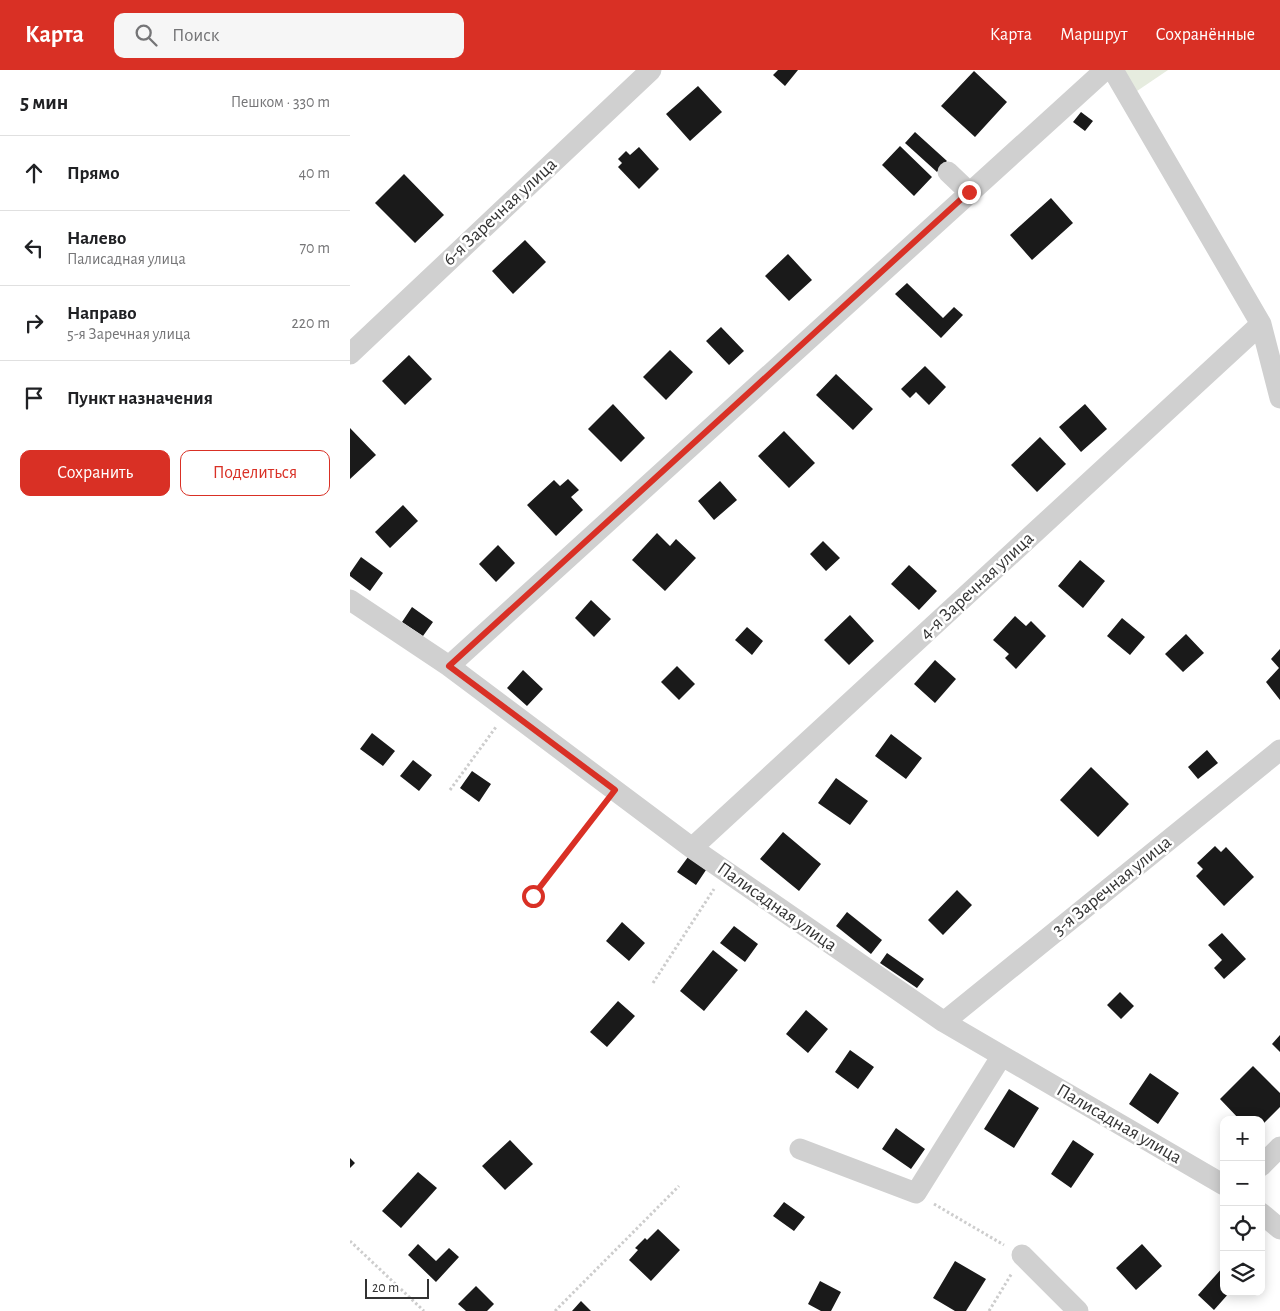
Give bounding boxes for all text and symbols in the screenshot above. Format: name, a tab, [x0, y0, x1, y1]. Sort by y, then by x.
search box	[114, 13, 464, 58]
icon: search	[132, 21, 160, 49]
text: Карта	[25, 23, 84, 47]
text: Поиск	[172, 26, 219, 45]
text: Карта	[990, 26, 1032, 44]
text: Маршрут	[1060, 26, 1128, 44]
text: Сохранённые	[1156, 26, 1255, 44]
text: 5 мин	[20, 92, 68, 113]
text: Пешком · 330 m	[231, 94, 330, 110]
street label: 6-я Заречная улица	[439, 154, 561, 269]
icon: ahead	[20, 159, 48, 187]
text: Прямо	[67, 164, 120, 183]
text: 40 m	[298, 165, 330, 181]
route end	[958, 181, 981, 204]
text: Налево	[67, 229, 126, 248]
icon: left	[20, 234, 48, 262]
text: 70 m	[299, 240, 330, 256]
text: Палисадная улица	[67, 251, 186, 267]
text: Направо	[67, 304, 137, 323]
icon: right	[20, 309, 48, 337]
text: 220 m	[292, 315, 330, 331]
text: 5-я Заречная улица	[67, 326, 191, 342]
icon: arrive	[20, 384, 48, 412]
text: Пункт назначения	[67, 389, 213, 408]
button: Сохранить	[20, 450, 170, 496]
button: Поделиться	[180, 450, 330, 496]
street label: 4-я Заречная улица	[916, 528, 1038, 643]
street label: 3-я Заречная улица	[1049, 832, 1175, 940]
street label: Палисадная улица	[714, 859, 840, 955]
route start	[522, 885, 545, 908]
street label: Палисадная улица	[1053, 1081, 1185, 1168]
map controls	[1220, 1116, 1265, 1296]
button: +	[1220, 1116, 1265, 1161]
button: −	[1220, 1161, 1265, 1206]
button: locate	[1220, 1206, 1265, 1251]
button: layers	[1220, 1251, 1265, 1296]
scale bar	[365, 1276, 429, 1299]
text: 20 m	[372, 1281, 399, 1295]

